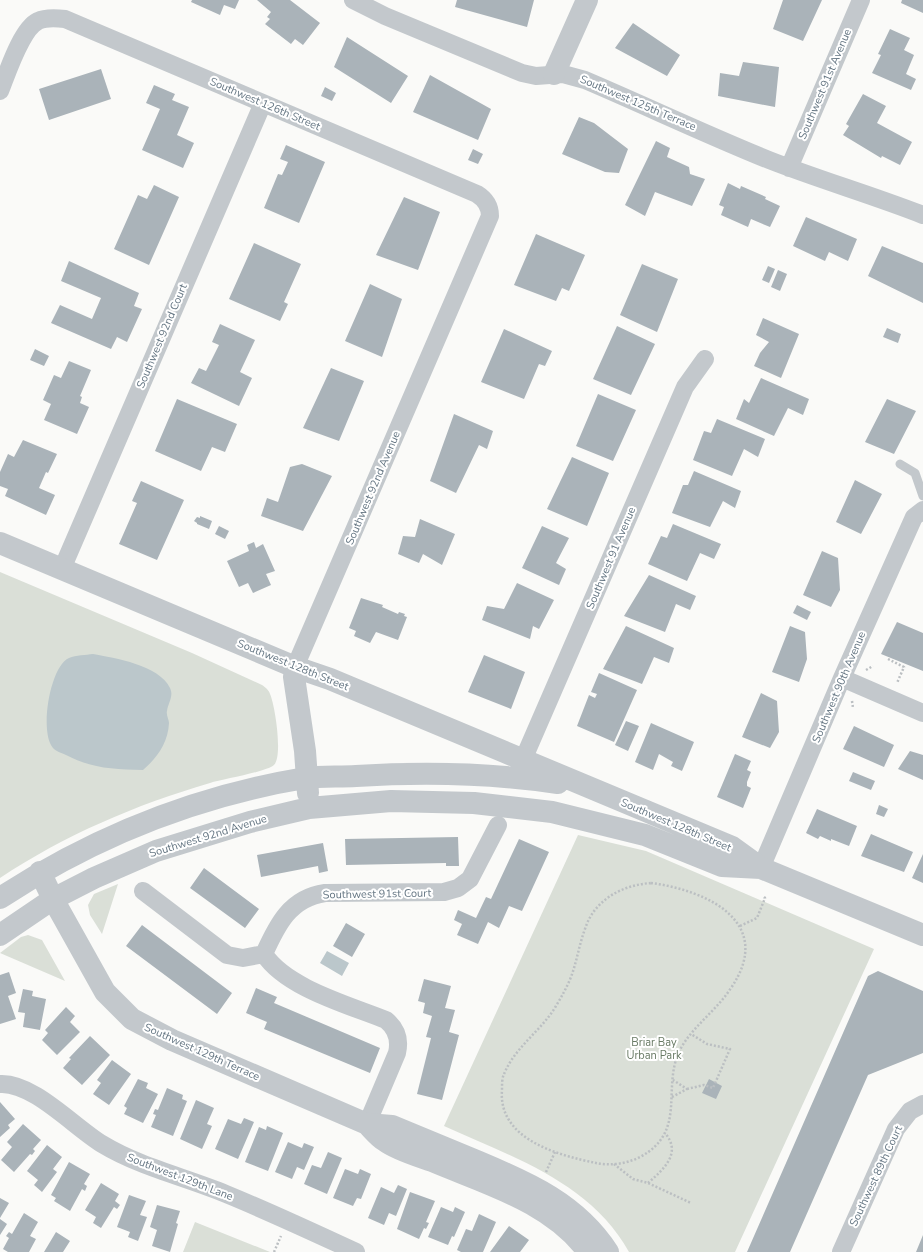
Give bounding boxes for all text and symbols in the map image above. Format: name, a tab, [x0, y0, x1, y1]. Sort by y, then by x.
street label: Southwest 91st Avenue	[795, 26, 855, 142]
street label: Southwest 125th Terrace	[578, 72, 699, 134]
street label: Southwest 126th Street	[207, 74, 323, 134]
street label: Southwest 92nd Court	[133, 281, 191, 391]
street label: Southwest 92nd Avenue	[342, 429, 404, 547]
street label: Southwest 91 Avenue	[583, 505, 639, 611]
street label: Southwest 90th Avenue	[809, 629, 869, 745]
street label: Southwest 128th Street	[235, 636, 351, 694]
street label: Southwest 128th Street	[618, 795, 734, 855]
street label: Southwest 92nd Avenue	[147, 811, 269, 861]
street label: Southwest 91st Court	[323, 886, 432, 902]
street label: Southwest 129th Terrace	[142, 1020, 262, 1084]
park label: Briar Bay Urban Park	[626, 1035, 682, 1063]
street label: Southwest 89th Court	[846, 1123, 906, 1229]
street label: Southwest 129th Lane	[125, 1150, 235, 1204]

